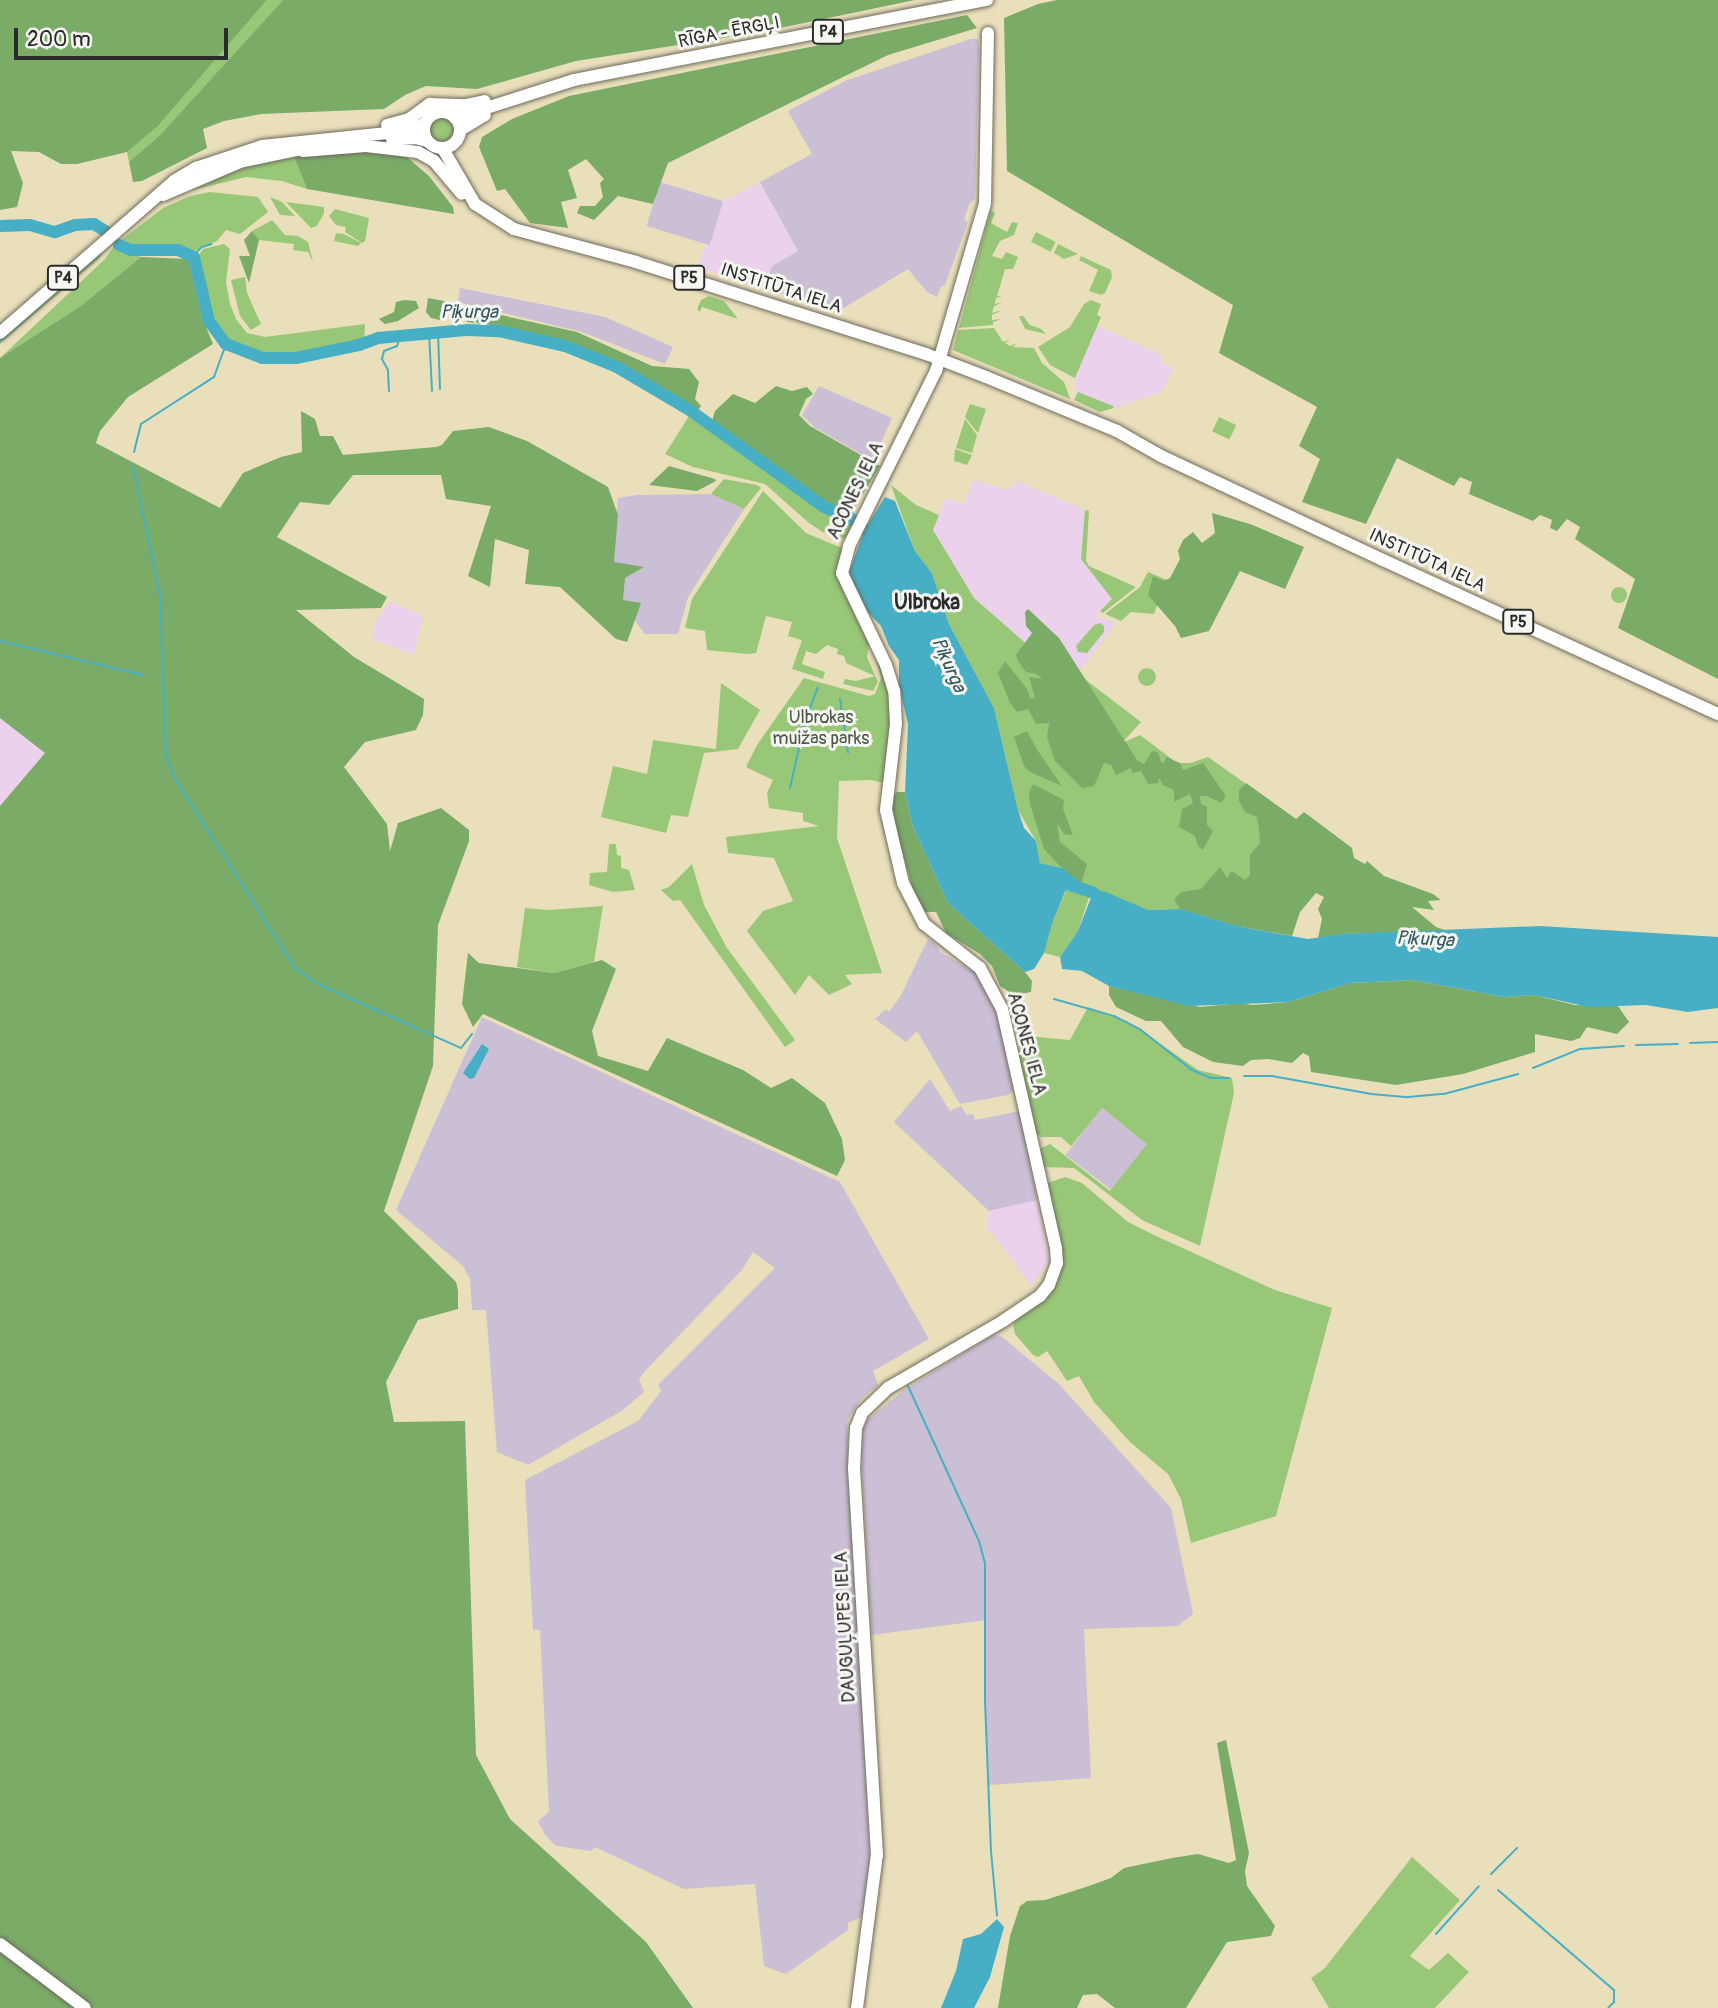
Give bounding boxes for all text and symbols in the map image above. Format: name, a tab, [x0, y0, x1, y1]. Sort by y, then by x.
street label: RĪGA - ĒRGĻI	[676, 13, 782, 53]
scale bar	[18, 14, 231, 58]
road number: P4	[810, 20, 846, 44]
text: 200 m	[27, 26, 91, 53]
street label: INSTITŪTA IELA	[718, 259, 844, 319]
road number: P4	[46, 266, 80, 290]
road number: P5	[672, 266, 706, 290]
water label: Piķurga	[440, 302, 498, 324]
street label: ACONES IELA	[823, 439, 889, 543]
street label: INSTITŪTA IELA	[1365, 525, 1489, 597]
district label: Ulbroka	[894, 590, 960, 616]
road number: P5	[1500, 610, 1536, 635]
water label: Piķurga	[926, 634, 970, 696]
park label: Ulbrokas muižas parks	[773, 708, 869, 750]
water label: Piķurga	[1396, 927, 1454, 953]
street label: ACONES IELA	[1002, 990, 1050, 1098]
street label: DAUGUĻUPES IELA	[831, 1551, 861, 1703]

